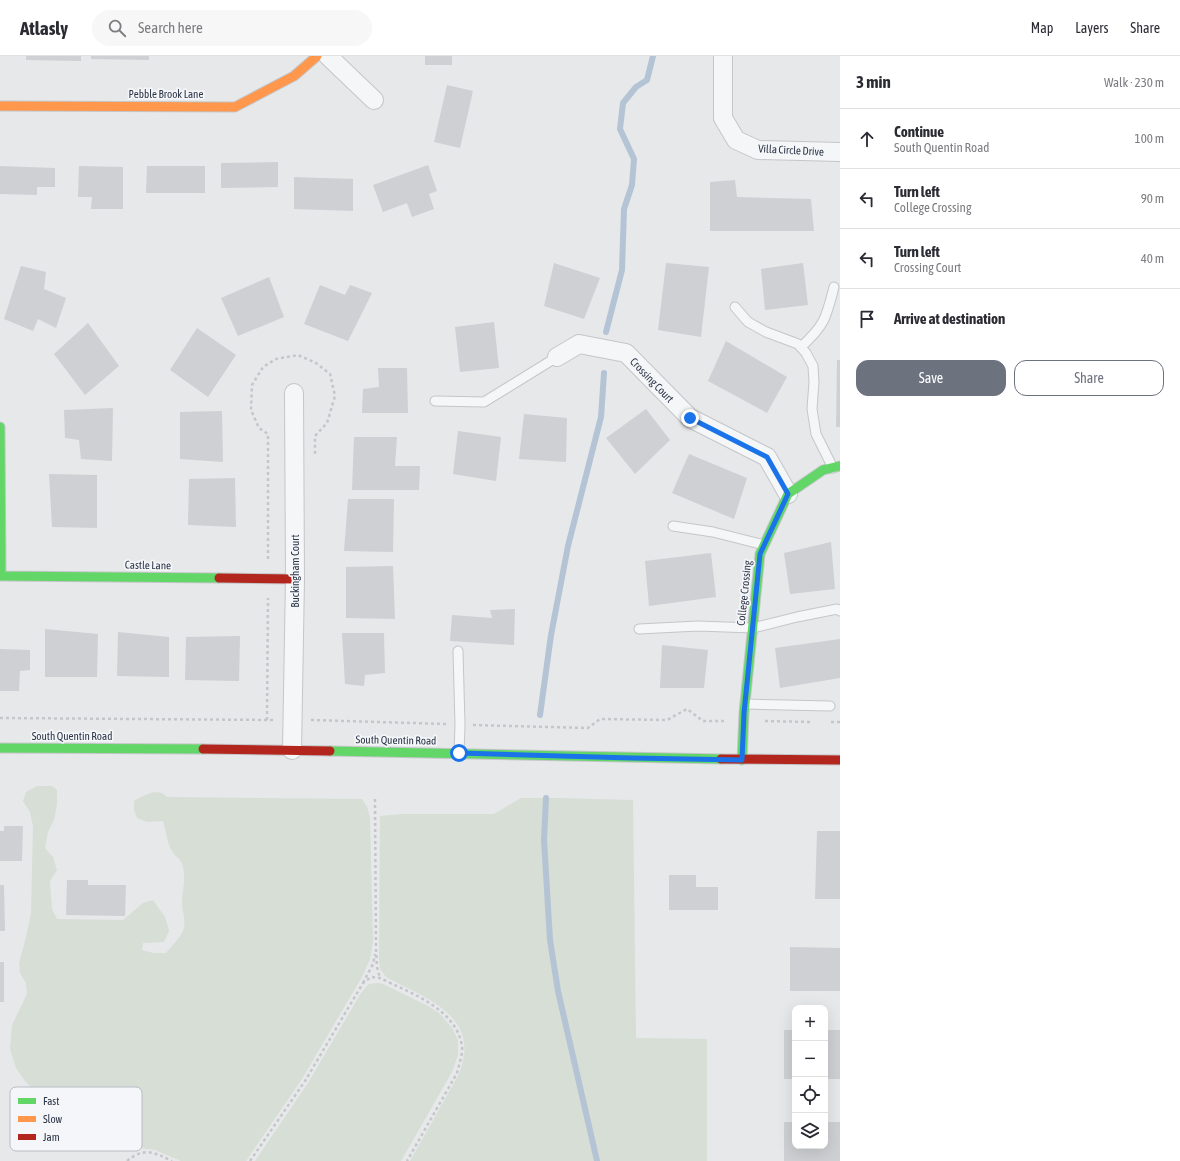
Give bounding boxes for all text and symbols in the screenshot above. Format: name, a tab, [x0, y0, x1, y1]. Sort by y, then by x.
search box	[92, 10, 372, 46]
text: Atlasly	[20, 17, 68, 39]
icon: search	[106, 17, 128, 39]
text: Search here	[138, 19, 203, 36]
text: Map	[1031, 20, 1053, 36]
text: Layers	[1075, 20, 1108, 36]
text: Share	[1130, 20, 1160, 36]
text: 3 min	[856, 72, 891, 92]
text: Walk · 230 m	[1104, 75, 1164, 90]
street label: Pebble Brook Lane	[129, 88, 203, 100]
text: Continue	[894, 123, 944, 140]
icon: ahead	[856, 128, 878, 150]
text: 100 m	[1135, 131, 1164, 146]
text: South Quentin Road	[894, 140, 989, 155]
street label: Villa Circle Drive	[758, 142, 824, 158]
text: Turn left	[894, 183, 940, 200]
icon: left	[856, 188, 878, 210]
text: 90 m	[1141, 191, 1164, 206]
text: College Crossing	[894, 200, 972, 215]
text: Turn left	[894, 243, 940, 260]
icon: left	[856, 248, 878, 270]
text: 40 m	[1141, 251, 1164, 266]
text: Crossing Court	[894, 260, 961, 275]
icon: arrive	[856, 308, 878, 330]
text: Arrive at destination	[894, 310, 1005, 327]
street label: Crossing Court	[628, 355, 676, 405]
button: Save	[856, 360, 1006, 396]
button: Share	[1014, 360, 1164, 396]
route end	[681, 409, 699, 427]
street label: Buckingham Court	[289, 534, 301, 608]
street label: Castle Lane	[125, 559, 171, 571]
street label: College Crossing	[735, 560, 753, 626]
street label: South Quentin Road	[32, 730, 112, 742]
street label: South Quentin Road	[356, 733, 436, 747]
route start	[450, 744, 468, 762]
map controls	[792, 1005, 828, 1149]
button: +	[792, 1005, 828, 1041]
button: −	[792, 1041, 828, 1077]
button: locate	[792, 1077, 828, 1113]
legend	[10, 1087, 142, 1151]
text: Fast	[43, 1095, 59, 1107]
text: Slow	[43, 1113, 62, 1125]
button: layers	[792, 1113, 828, 1149]
text: Jam	[43, 1131, 60, 1143]

